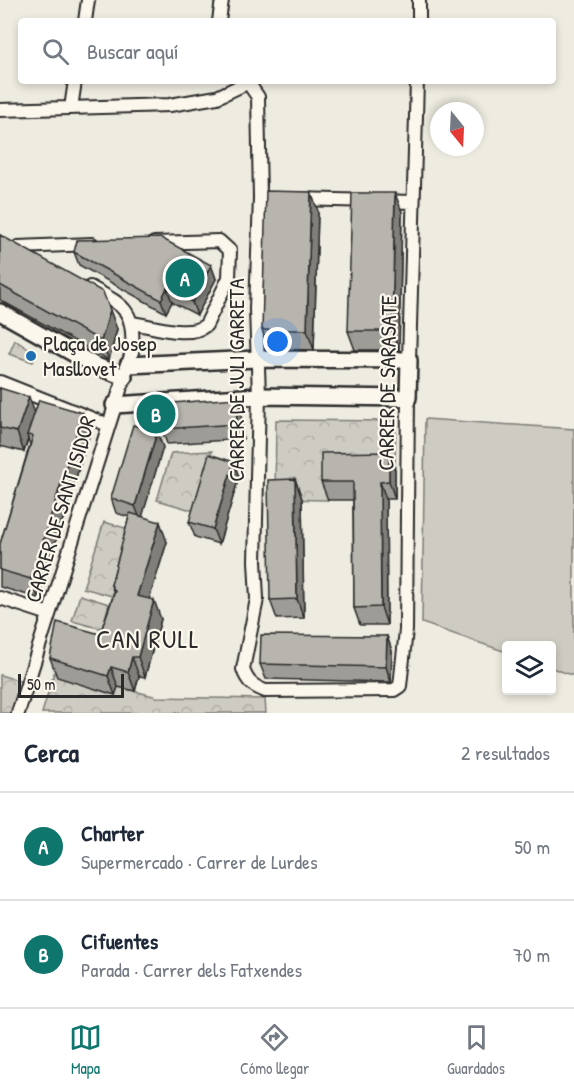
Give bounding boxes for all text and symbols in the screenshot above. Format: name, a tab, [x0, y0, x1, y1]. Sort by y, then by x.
search box	[18, 18, 556, 84]
icon: search	[39, 35, 72, 68]
text: Buscar aquí	[87, 36, 179, 66]
north arrow	[430, 102, 484, 156]
pin: A	[166, 256, 204, 300]
street label: CARRER DE JULI GARRETA	[221, 278, 251, 482]
street label: CARRER DE SARASATE	[370, 295, 404, 471]
your location	[263, 327, 292, 356]
place label: Plaça de Josep Masllovet	[43, 328, 157, 383]
marker: Plaça de Josep Masllovet	[24, 349, 38, 363]
pin: B	[136, 392, 176, 436]
street label: CARRER DE SANT ISIDOR	[17, 412, 103, 606]
district label: CAN RULL	[96, 621, 200, 656]
map controls	[502, 641, 556, 695]
button: layers	[502, 641, 556, 695]
scale bar	[18, 671, 124, 698]
text: 50 m	[27, 673, 56, 695]
text: Cerca	[24, 735, 79, 770]
text: 2 resultados	[461, 739, 550, 766]
text: Charter	[81, 818, 144, 848]
text: A	[39, 833, 48, 860]
text: 50 m	[514, 833, 550, 860]
text: Supermercado · Carrer de Lurdes	[81, 848, 318, 875]
text: Cifuentes	[81, 926, 158, 956]
text: B	[38, 941, 49, 968]
text: 70 m	[513, 941, 550, 968]
text: Parada · Carrer dels Fatxendes	[81, 956, 302, 983]
tab: Mapa	[69, 1021, 102, 1079]
tab: Cómo llegar	[240, 1021, 309, 1079]
tab: Guardados	[447, 1021, 505, 1079]

